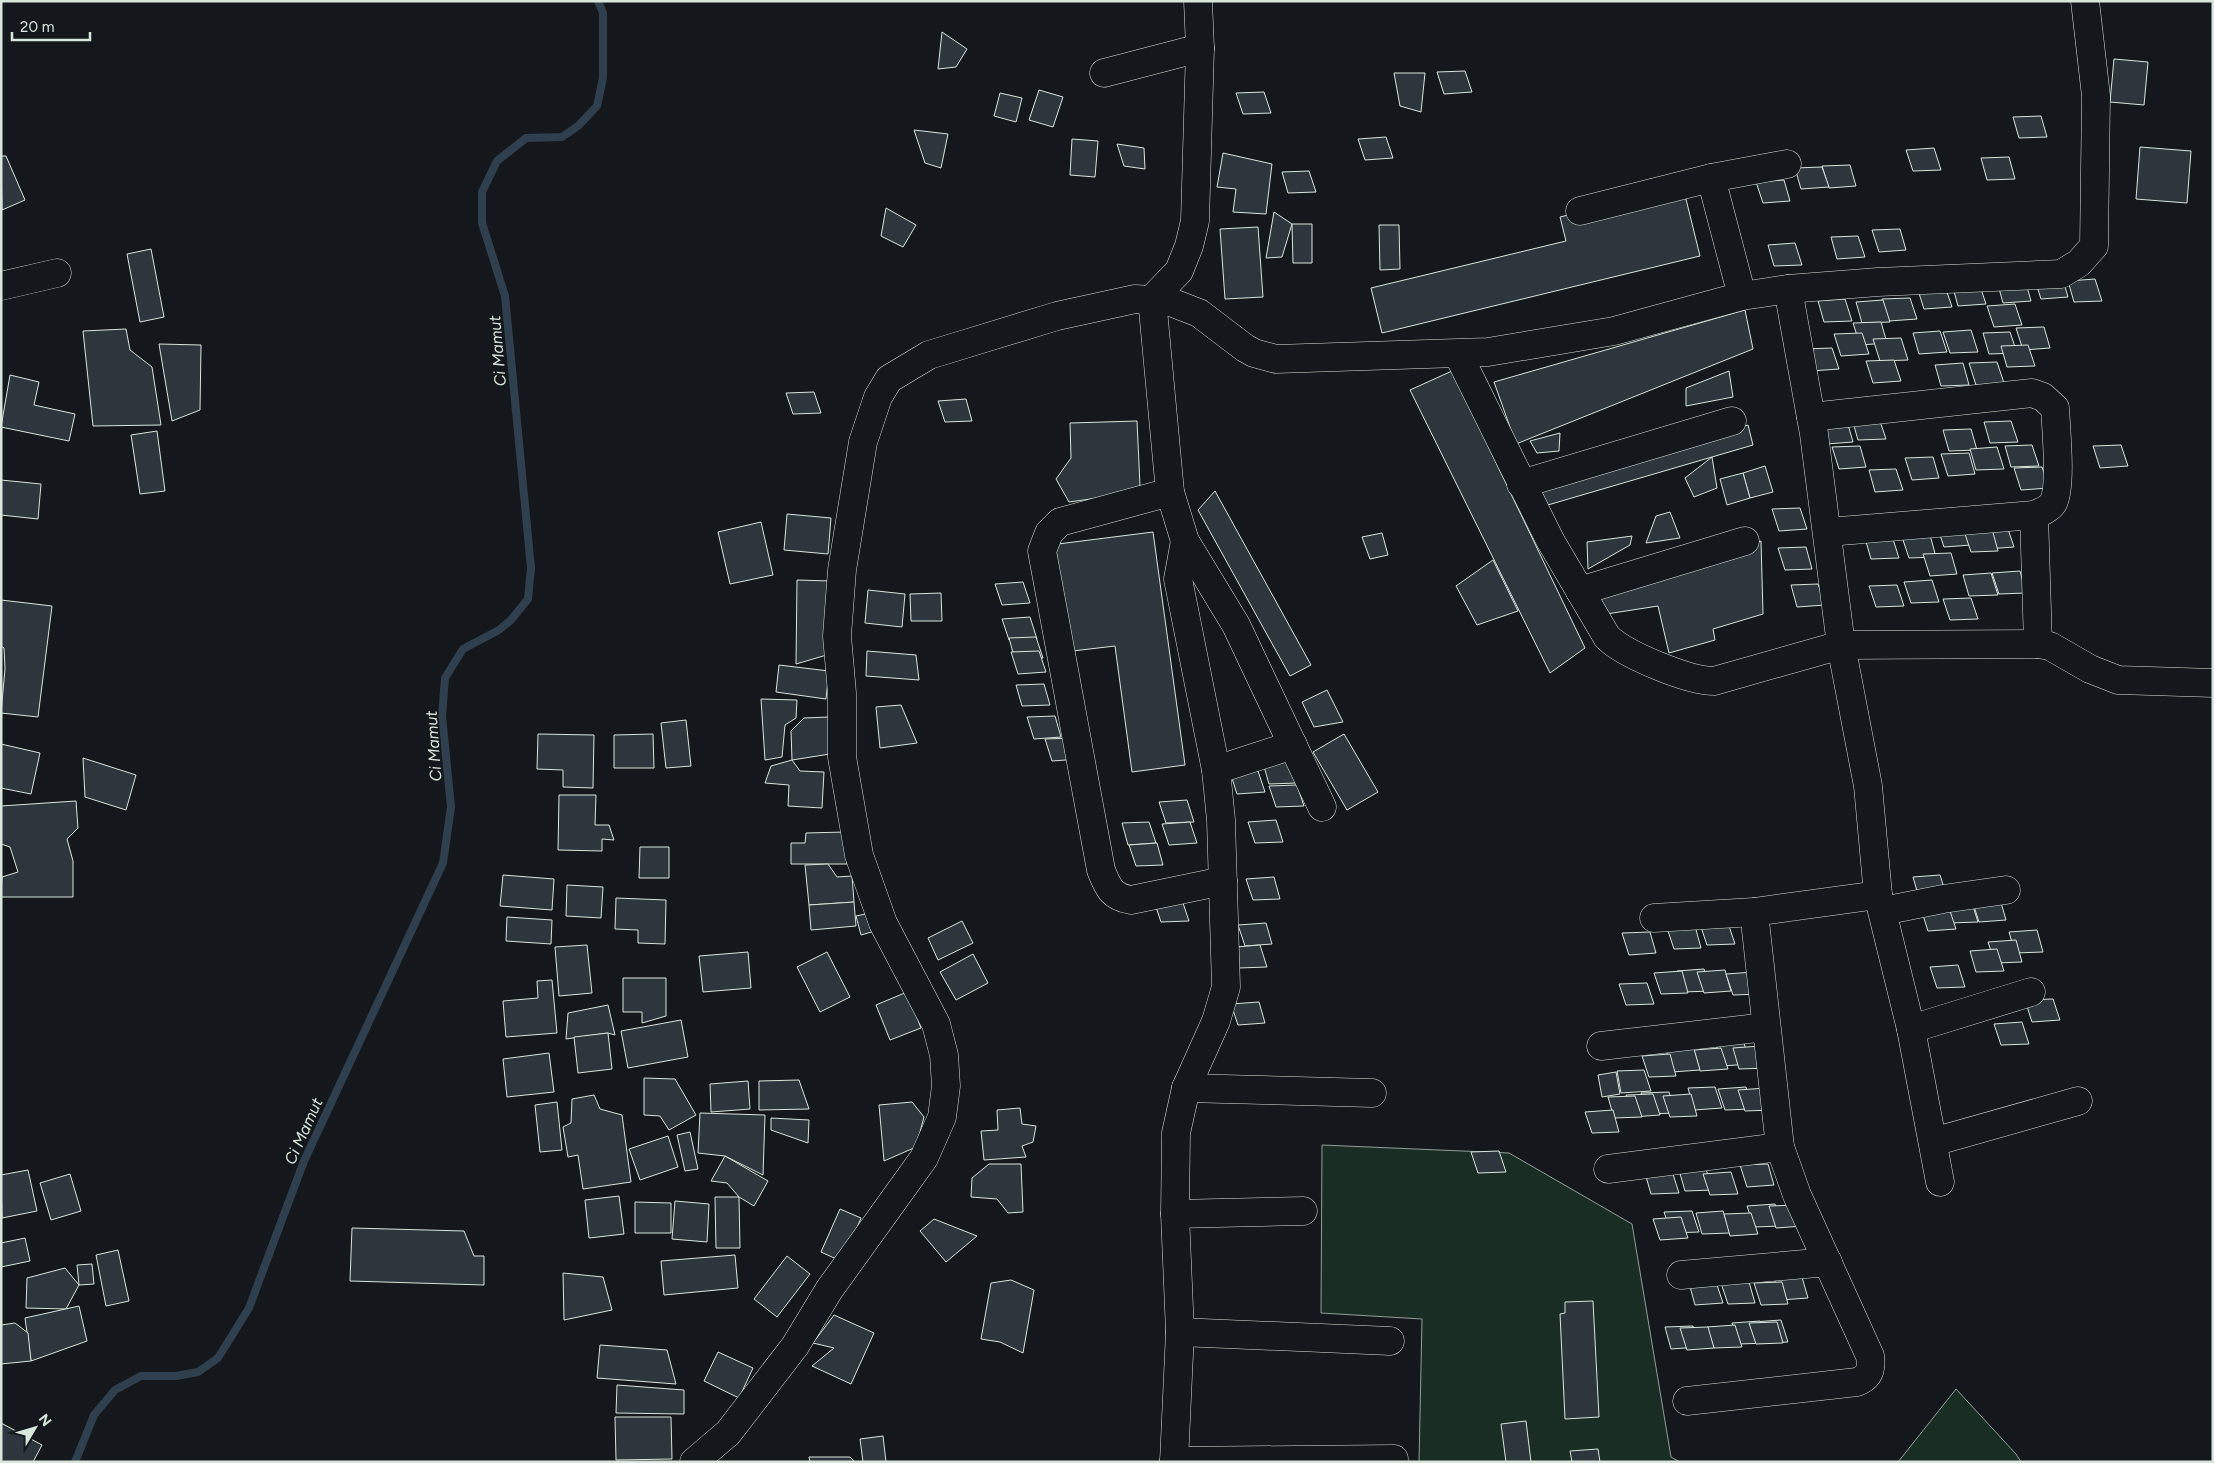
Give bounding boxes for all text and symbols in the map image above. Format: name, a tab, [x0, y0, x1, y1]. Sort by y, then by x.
scale bar	[12, 10, 90, 42]
text: 20 m	[20, 18, 54, 36]
water label: Ci Mamut	[485, 314, 510, 387]
water label: Ci Mamut	[421, 709, 445, 782]
water label: Ci Mamut	[280, 1094, 327, 1167]
north arrow	[10, 1403, 60, 1453]
text: N	[35, 1411, 55, 1430]

